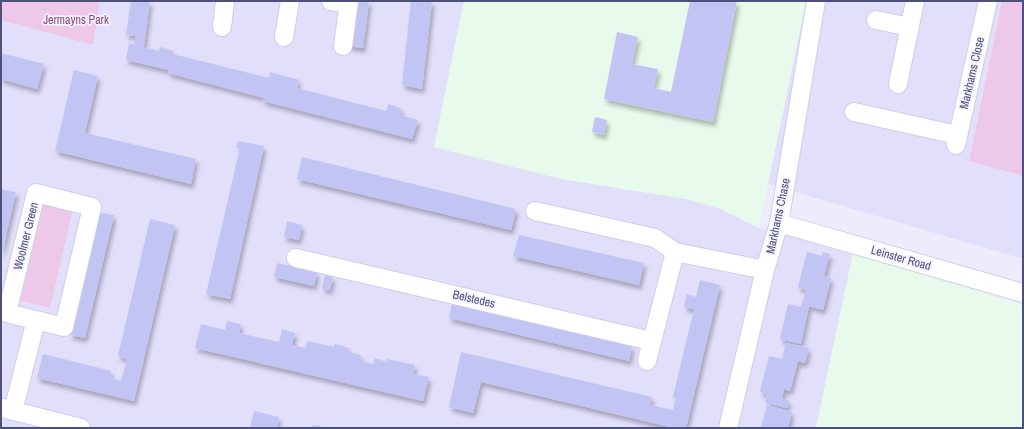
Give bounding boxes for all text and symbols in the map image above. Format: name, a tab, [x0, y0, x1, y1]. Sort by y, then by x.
park label: Jermayns Park	[43, 12, 109, 28]
street label: Markhams Close	[956, 35, 988, 111]
street label: Markhams Chase	[762, 177, 794, 255]
street label: Woolmer Green	[10, 200, 42, 272]
street label: Leinster Road	[869, 242, 933, 274]
street label: Belstedes	[451, 286, 497, 312]

